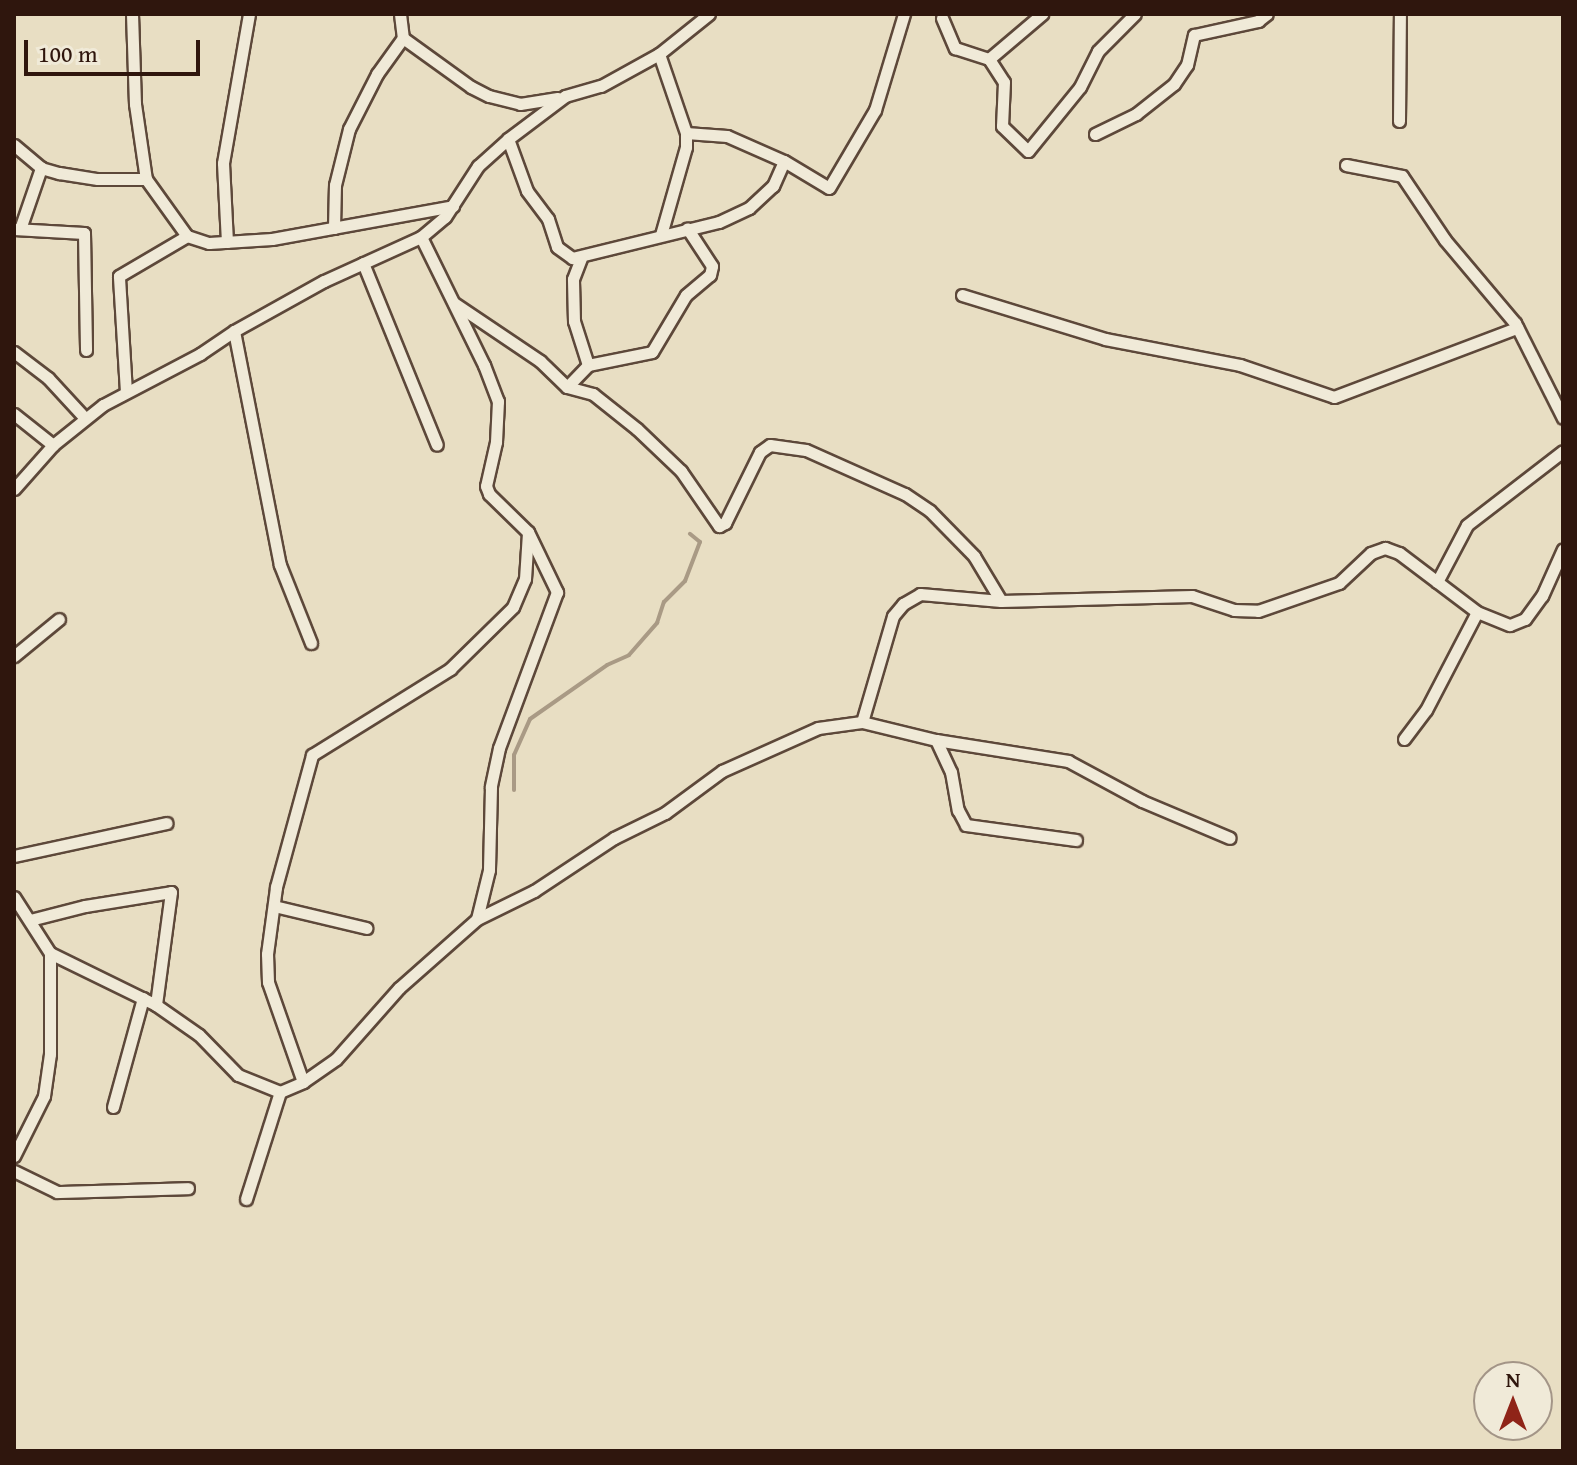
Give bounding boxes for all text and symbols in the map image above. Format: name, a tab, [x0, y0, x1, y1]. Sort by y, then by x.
scale bar	[28, 24, 204, 74]
text: 100 m	[38, 36, 98, 71]
north arrow	[1473, 1361, 1553, 1441]
text: N	[1506, 1363, 1520, 1395]

